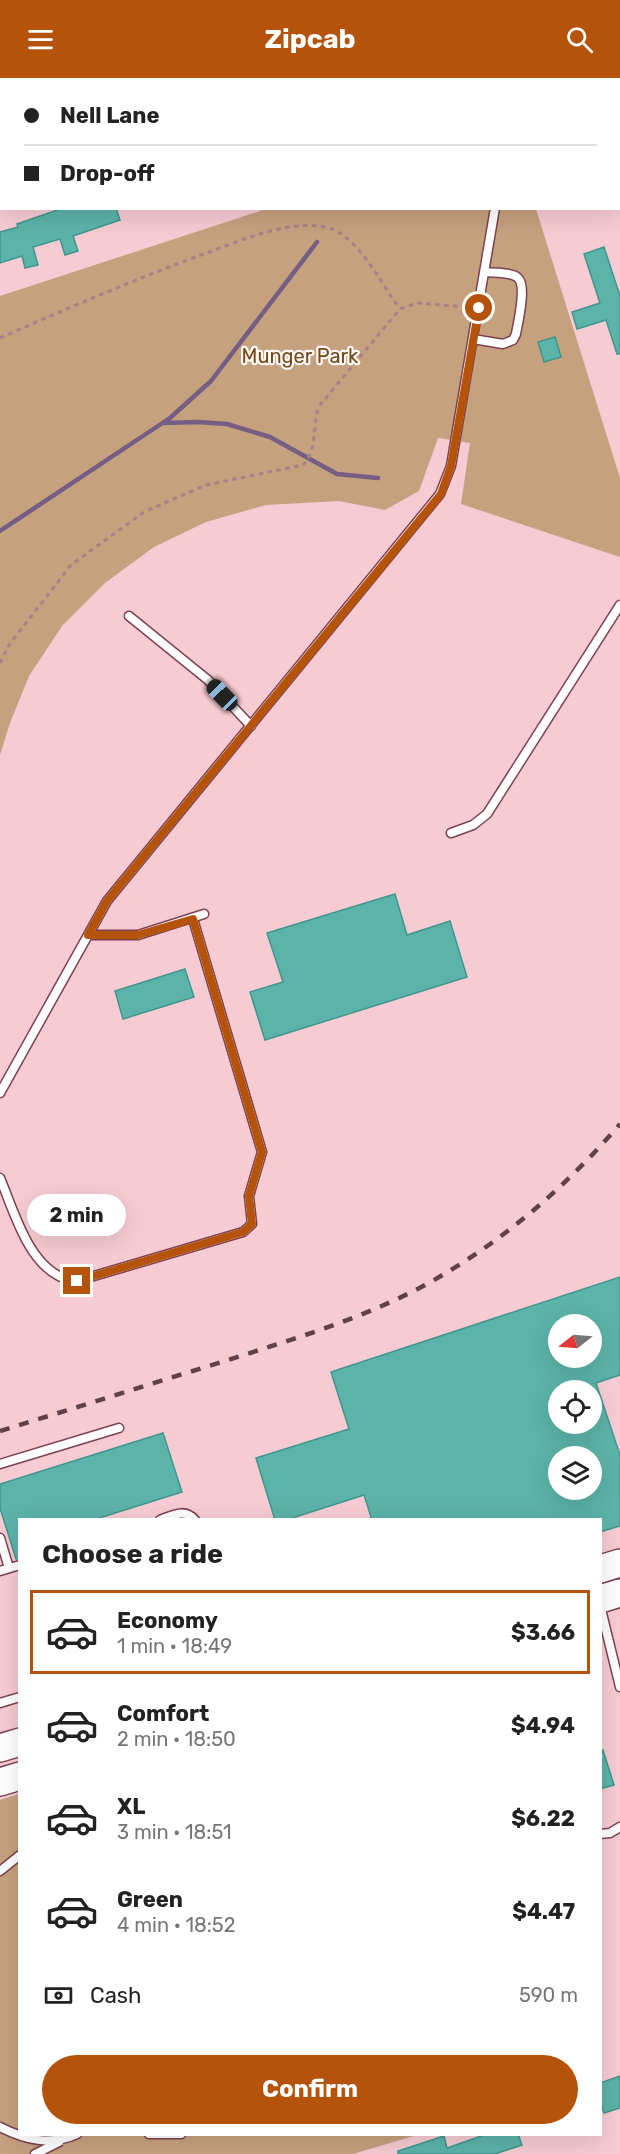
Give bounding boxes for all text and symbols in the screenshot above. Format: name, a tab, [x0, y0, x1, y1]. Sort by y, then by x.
icon: menu	[24, 23, 57, 56]
text: Zipcab	[264, 23, 356, 55]
icon: search	[563, 23, 596, 56]
text: Nell Lane	[60, 102, 159, 129]
text: Drop-off	[60, 160, 155, 187]
route start	[465, 294, 492, 321]
park label: Munger Park	[242, 344, 359, 368]
car	[203, 676, 241, 714]
callout: 2 min	[28, 1194, 127, 1236]
text: 2 min	[49, 1203, 104, 1227]
route end	[63, 1267, 90, 1294]
north arrow	[548, 1314, 602, 1368]
map controls	[548, 1314, 602, 1500]
button: locate	[548, 1380, 602, 1434]
button: layers	[548, 1446, 602, 1500]
text: Choose a ride	[42, 1538, 223, 1570]
icon: car	[45, 1605, 99, 1659]
text: Economy	[117, 1607, 218, 1634]
text: $3.66	[511, 1619, 575, 1646]
text: 1 min · 18:49	[117, 1634, 232, 1658]
icon: car	[45, 1698, 99, 1752]
text: Comfort	[117, 1700, 209, 1727]
text: $4.94	[511, 1712, 575, 1739]
text: 2 min · 18:50	[117, 1727, 236, 1751]
icon: car	[45, 1791, 99, 1845]
text: XL	[117, 1793, 145, 1820]
text: $6.22	[511, 1805, 575, 1832]
text: 3 min · 18:51	[117, 1820, 232, 1844]
icon: car	[45, 1884, 99, 1938]
text: Green	[117, 1886, 183, 1913]
text: $4.47	[512, 1898, 575, 1925]
text: 4 min · 18:52	[117, 1913, 235, 1937]
icon: cash	[42, 1979, 75, 2012]
text: Cash	[90, 1982, 141, 2009]
text: 590 m	[519, 1983, 578, 2007]
button: Confirm	[42, 2055, 578, 2124]

